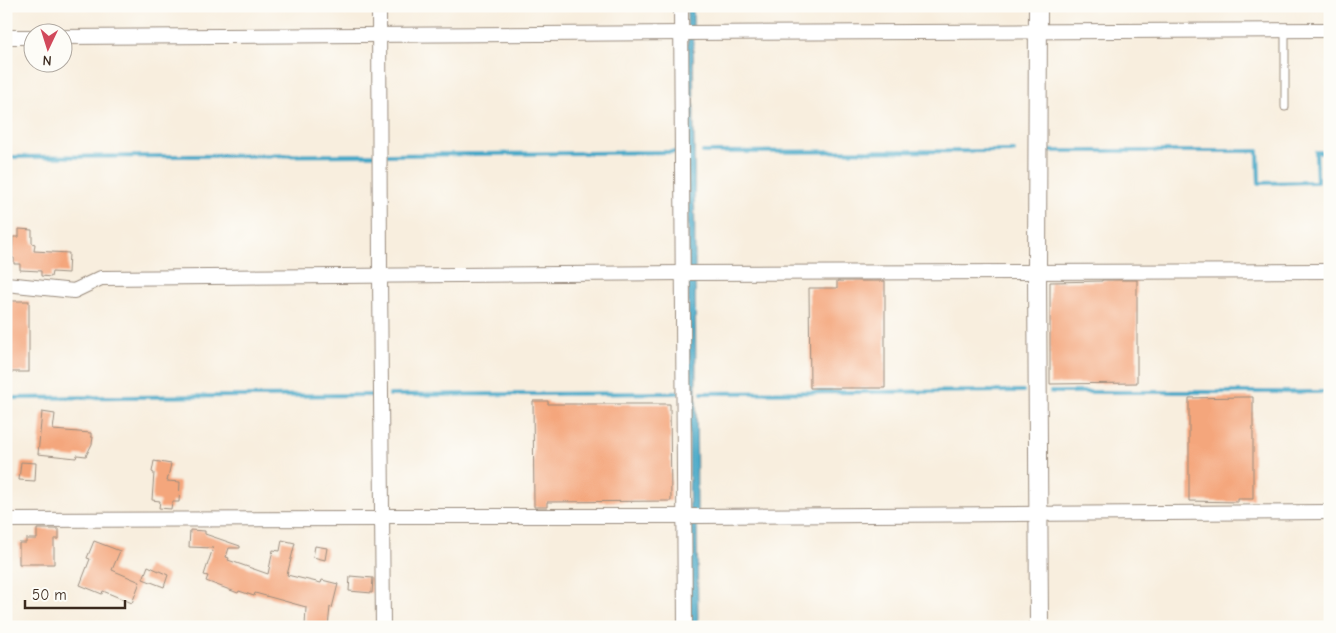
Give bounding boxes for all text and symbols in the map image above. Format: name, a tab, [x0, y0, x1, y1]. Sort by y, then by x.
north arrow	[22, 22, 72, 72]
text: N	[42, 52, 52, 69]
scale bar	[25, 578, 125, 610]
text: 50 m	[32, 586, 67, 604]

